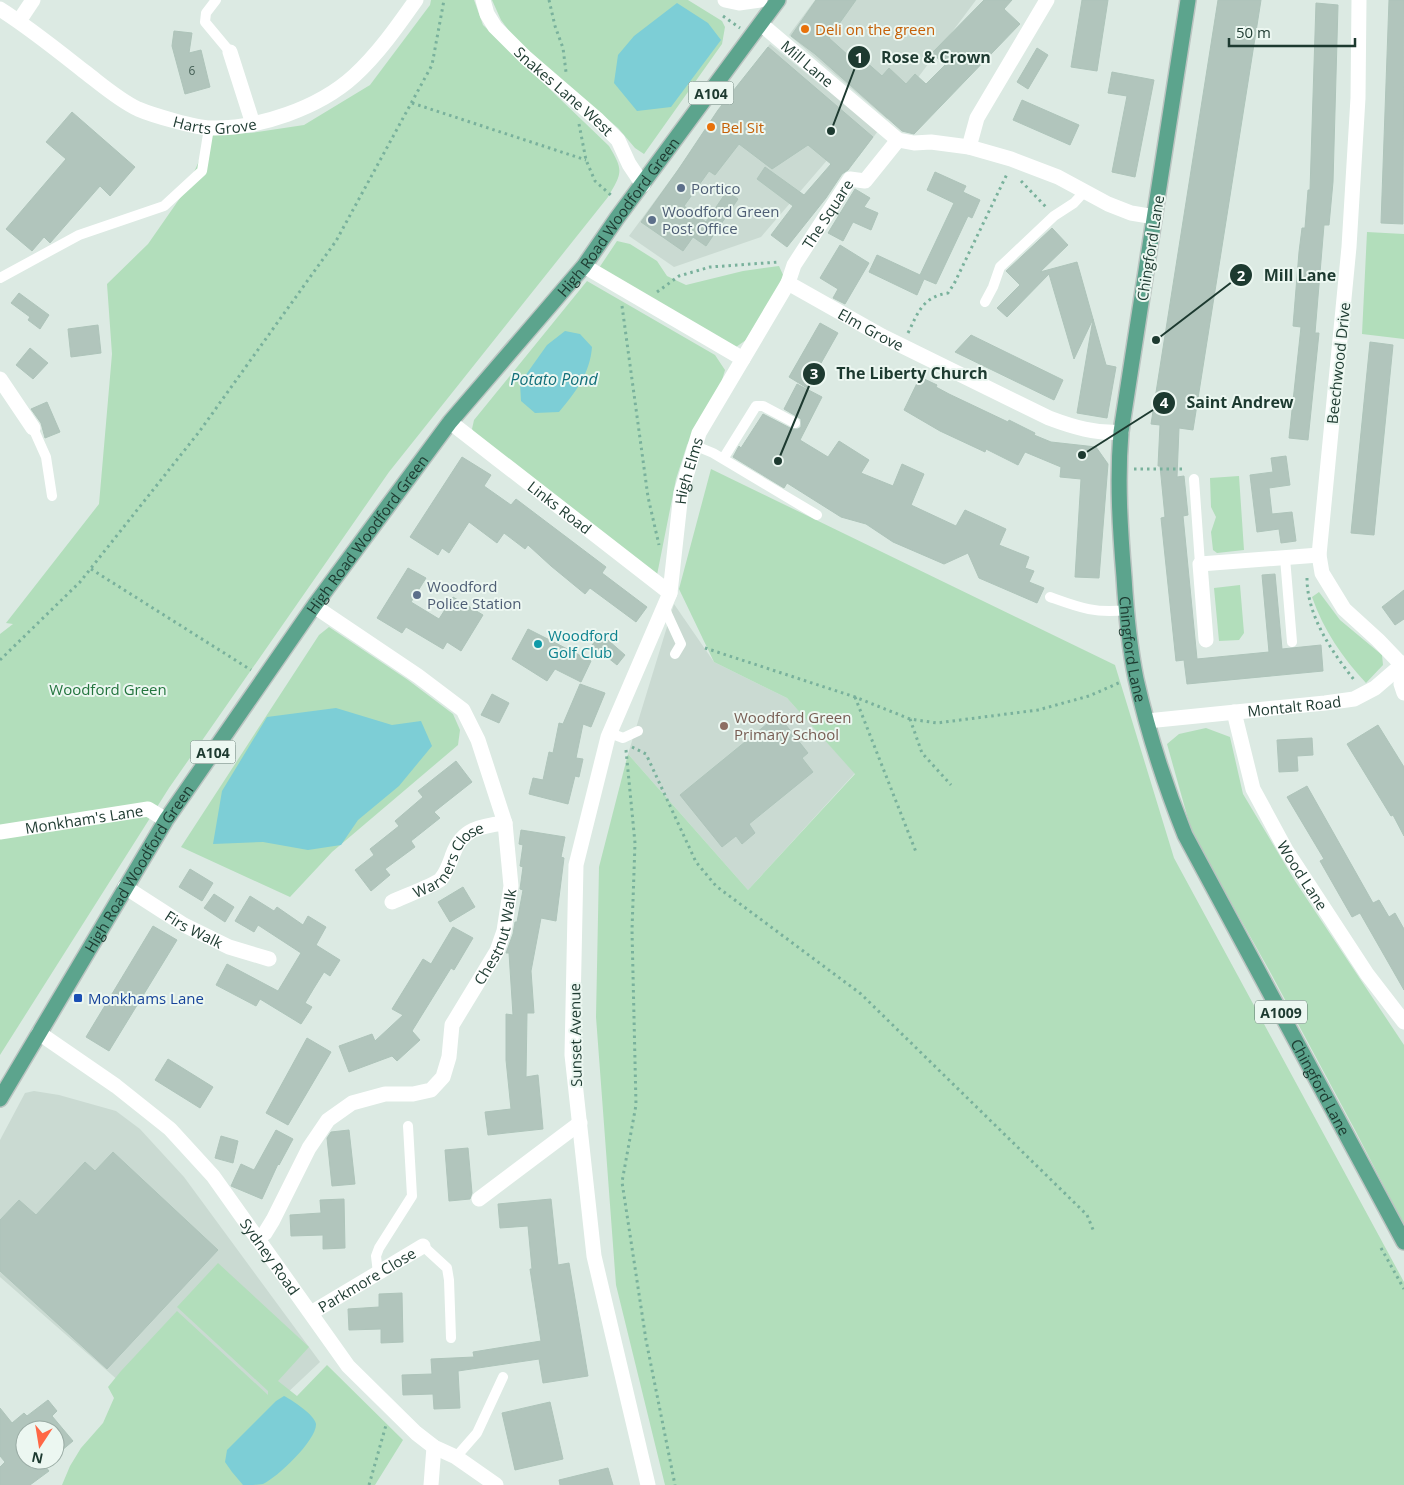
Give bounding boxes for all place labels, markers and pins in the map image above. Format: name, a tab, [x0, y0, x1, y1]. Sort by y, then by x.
place label: Deli on the green	[815, 19, 935, 39]
marker: Deli on the green	[799, 23, 811, 35]
callout: Rose & Crown	[847, 42, 1001, 73]
place label: Bel Sit	[721, 117, 764, 137]
marker: Bel Sit	[705, 121, 717, 133]
place label: Portico	[691, 178, 741, 198]
marker: Portico	[675, 182, 687, 194]
place label: Woodford Green Post Office	[662, 201, 779, 238]
marker: Woodford Green Post Office	[646, 214, 658, 226]
callout: Mill Lane	[1229, 260, 1346, 291]
callout: The Liberty Church	[801, 358, 998, 389]
callout: Saint Andrew	[1151, 387, 1303, 418]
place label: Woodford Police Station	[427, 576, 521, 613]
marker: Woodford Police Station	[411, 589, 423, 601]
place label: Woodford Golf Club	[548, 625, 618, 662]
marker: Woodford Golf Club	[532, 638, 544, 650]
place label: Woodford Green Primary School	[734, 707, 851, 744]
marker: Woodford Green Primary School	[718, 720, 730, 732]
place label: Monkhams Lane	[88, 988, 204, 1008]
marker: Monkhams Lane	[72, 992, 84, 1004]

